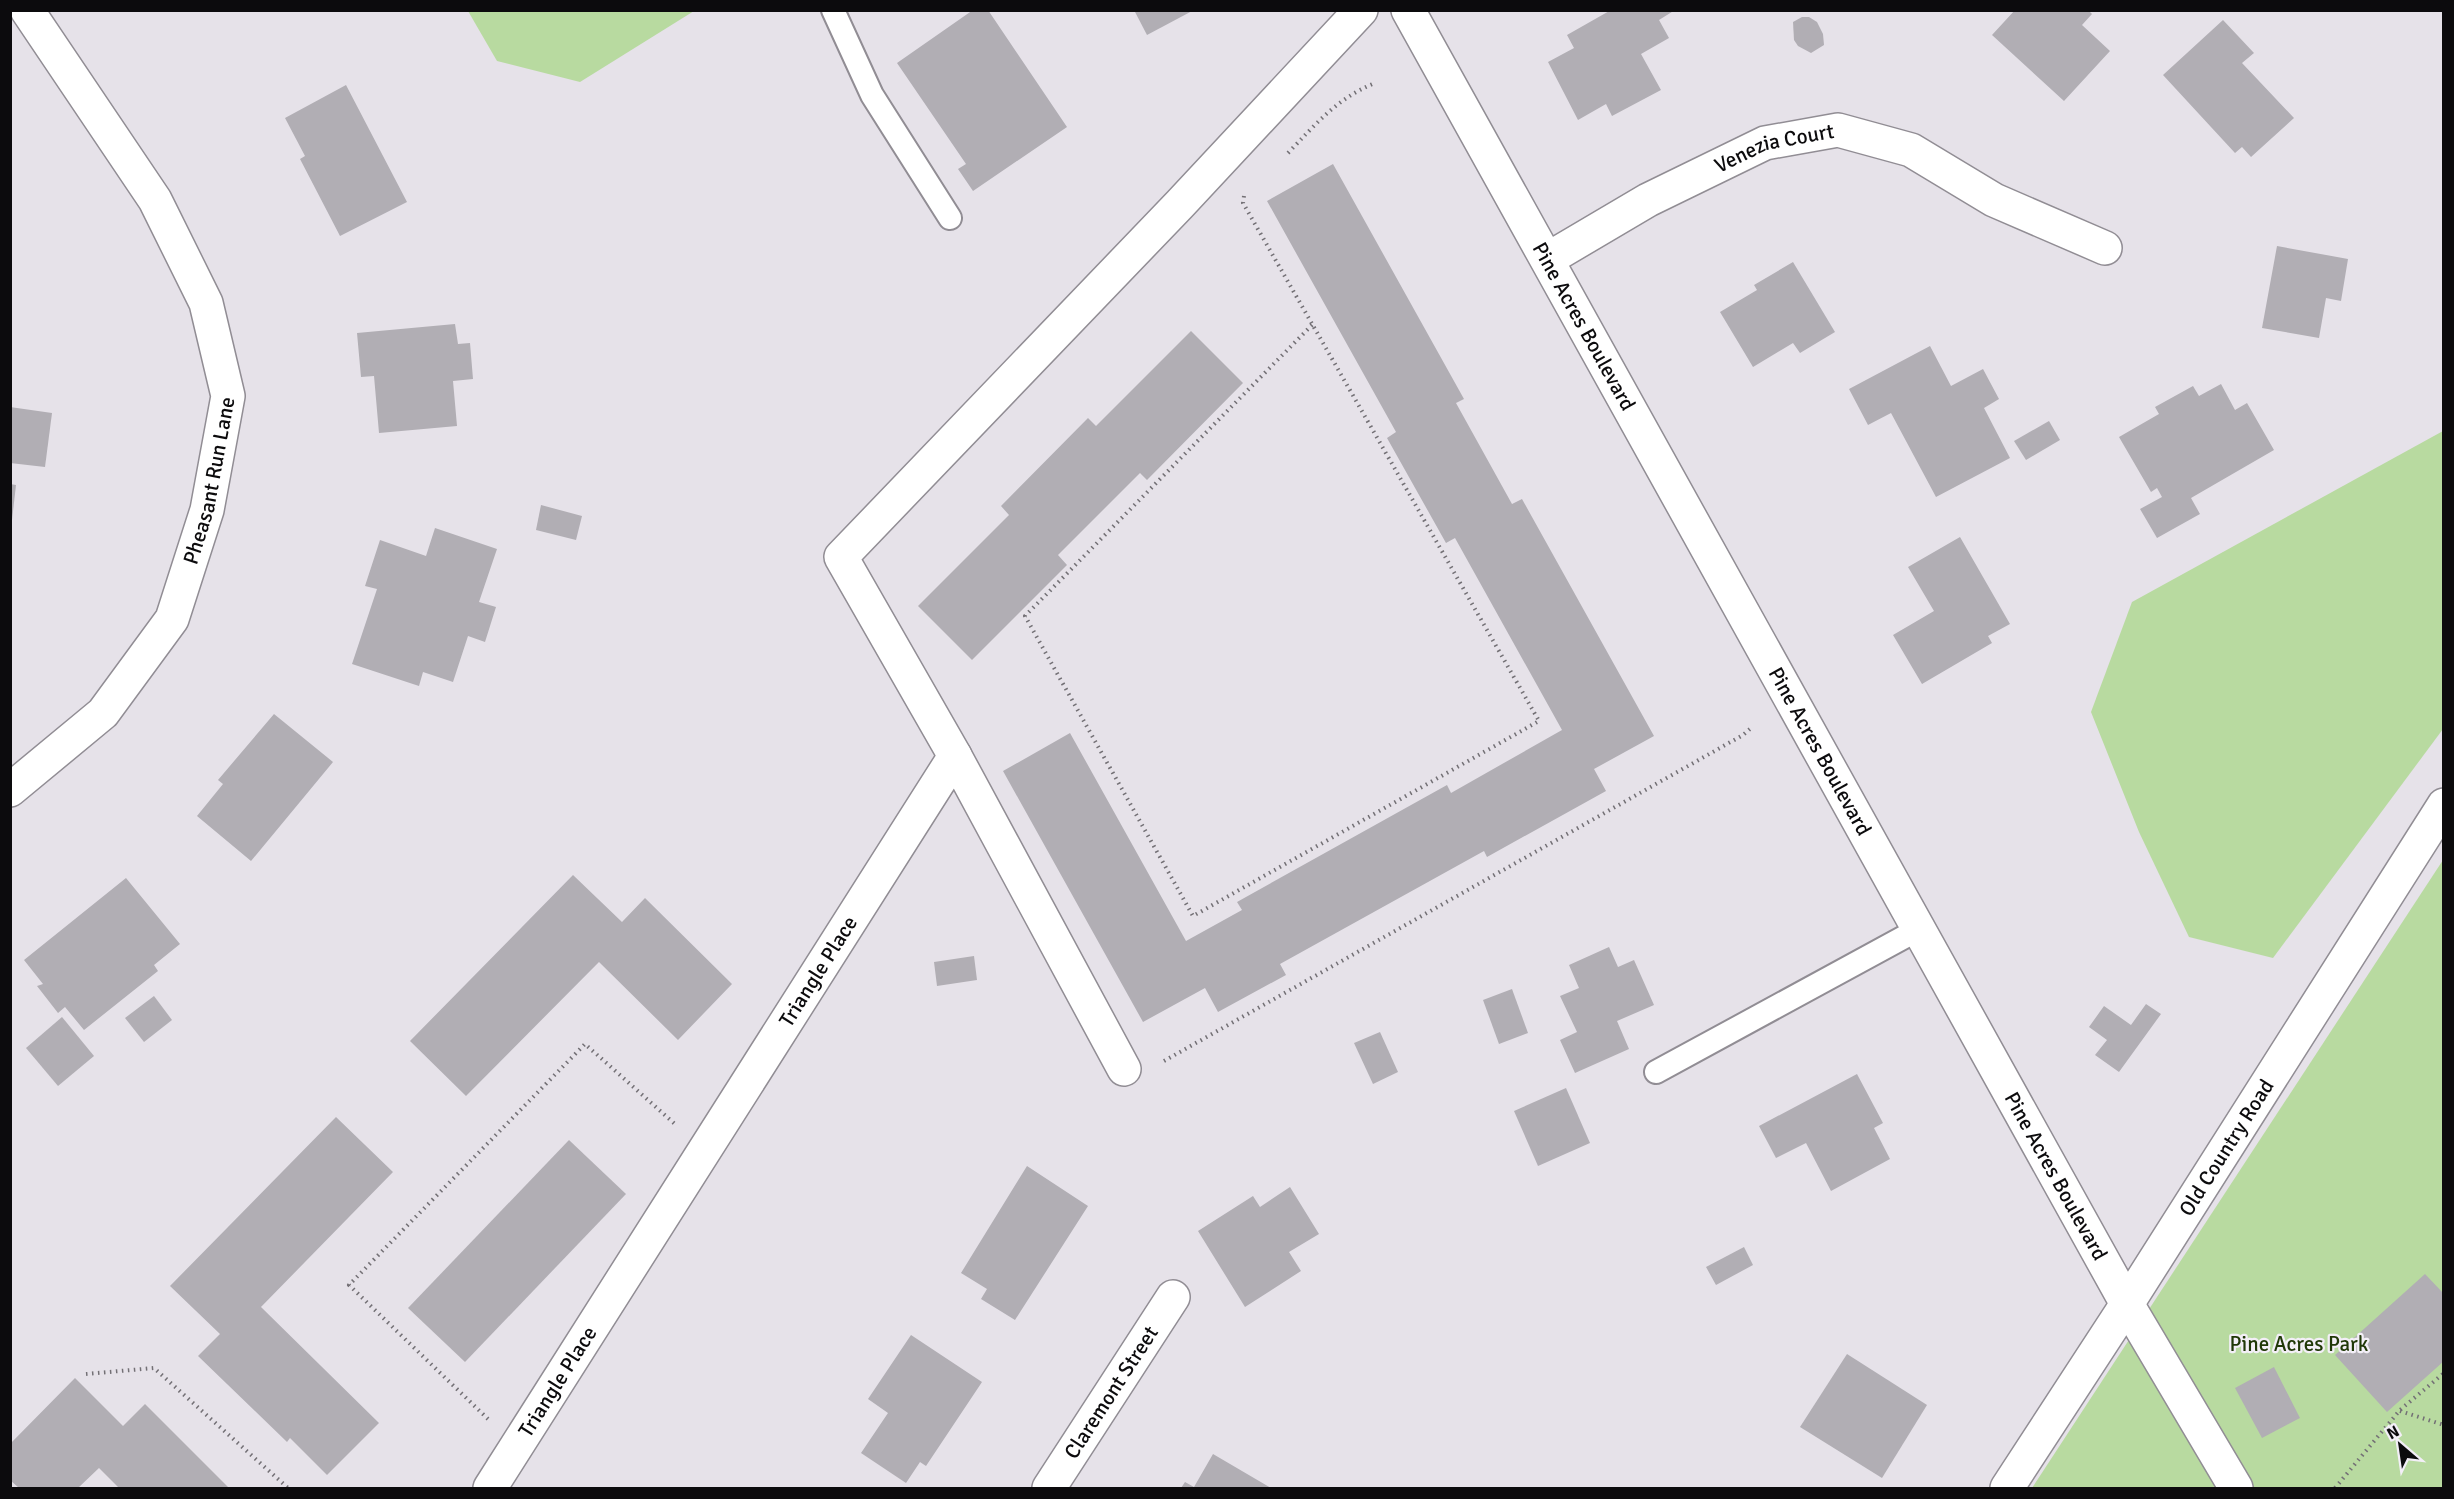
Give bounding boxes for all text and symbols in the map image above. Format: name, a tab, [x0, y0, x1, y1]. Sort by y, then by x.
street label: Venezia Court	[1710, 118, 1836, 179]
street label: Pine Acres Boulevard	[1527, 238, 1641, 415]
street label: Pheasant Run Lane	[177, 395, 241, 568]
street label: Pine Acres Boulevard	[1763, 662, 1877, 840]
street label: Triangle Place	[773, 911, 863, 1032]
street label: Old Country Road	[2173, 1074, 2279, 1221]
street label: Pine Acres Boulevard	[1999, 1087, 2113, 1265]
street label: Triangle Place	[513, 1321, 602, 1442]
street label: Claremont Street	[1058, 1321, 1164, 1464]
park label: Pine Acres Park	[2230, 1331, 2369, 1357]
north arrow	[2370, 1415, 2430, 1475]
text: N	[2383, 1421, 2403, 1444]

